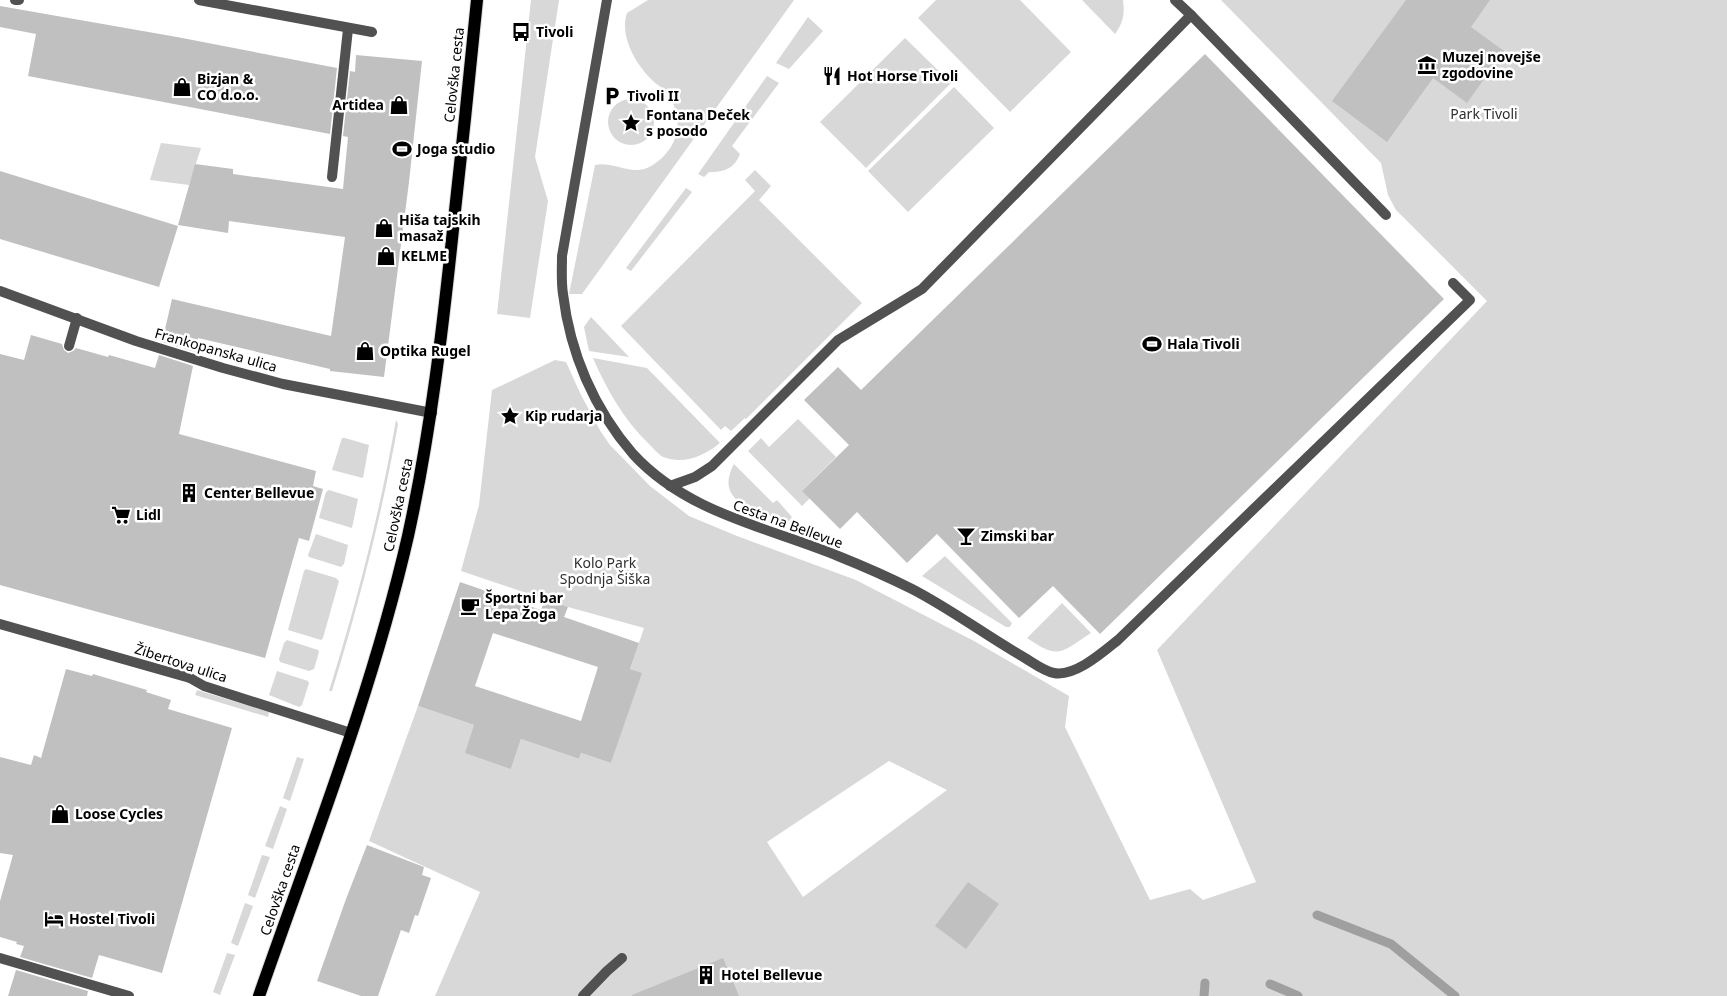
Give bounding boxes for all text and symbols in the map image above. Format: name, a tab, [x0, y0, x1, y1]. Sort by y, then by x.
bus stop icon: Tivoli	[510, 21, 532, 43]
place label: Tivoli	[536, 22, 573, 41]
street label: Celovška cesta	[439, 26, 468, 123]
place label: Muzej novejše zgodovine	[1442, 47, 1541, 82]
museum icon: Muzej novejše zgodovine	[1416, 54, 1438, 76]
restaurant icon: Hot Horse Tivoli	[821, 65, 843, 87]
place label: Hot Horse Tivoli	[847, 66, 958, 85]
place label: Bizjan & CO d.o.o.	[197, 69, 259, 104]
shop icon: Bizjan & CO d.o.o.	[171, 76, 193, 98]
parking icon: Tivoli II	[601, 85, 623, 107]
place label: Tivoli II	[627, 86, 679, 105]
shop icon: Artidea	[388, 94, 410, 116]
place label: Artidea	[332, 95, 384, 114]
park label: Park Tivoli	[1450, 104, 1518, 123]
place label: Fontana Deček s posodo	[646, 105, 750, 140]
place icon: Fontana Deček s posodo	[620, 112, 642, 134]
sports icon: Joga studio	[391, 138, 413, 160]
place label: Joga studio	[415, 139, 495, 158]
place label: Hiša tajskih masaž	[399, 210, 481, 245]
shop icon: Hiša tajskih masaž	[373, 217, 395, 239]
shop icon: KELME	[375, 245, 397, 267]
place label: KELME	[401, 246, 447, 265]
street label: Frankopanska ulica	[153, 323, 280, 376]
sports icon: Hala Tivoli	[1141, 333, 1163, 355]
place label: Hala Tivoli	[1167, 334, 1240, 353]
shop icon: Optika Rugel	[354, 340, 376, 362]
place label: Optika Rugel	[380, 341, 471, 360]
place icon: Kip rudarja	[499, 405, 521, 427]
place label: Kip rudarja	[525, 406, 602, 425]
street label: Celovška cesta	[378, 456, 417, 554]
building icon: Center Bellevue	[178, 482, 200, 504]
place label: Center Bellevue	[204, 483, 314, 502]
street label: Cesta na Bellevue	[731, 495, 846, 552]
supermarket icon: Lidl	[110, 504, 132, 526]
place label: Lidl	[136, 505, 161, 524]
bar icon: Zimski bar	[955, 525, 977, 547]
place label: Zimski bar	[981, 526, 1055, 545]
park label: Kolo Park Spodnja Šiška	[560, 553, 650, 588]
place label: Športni bar Lepa Žoga	[485, 588, 564, 623]
cafe icon: Športni bar Lepa Žoga	[459, 595, 481, 617]
street label: Žibertova ulica	[132, 639, 230, 686]
shop icon: Loose Cycles	[49, 803, 71, 825]
place label: Loose Cycles	[75, 804, 163, 823]
street label: Celovška cesta	[255, 842, 304, 938]
hotel icon: Hostel Tivoli	[43, 908, 65, 930]
place label: Hostel Tivoli	[69, 909, 155, 928]
building icon: Hotel Bellevue	[695, 964, 717, 986]
place label: Hotel Bellevue	[721, 965, 822, 984]

